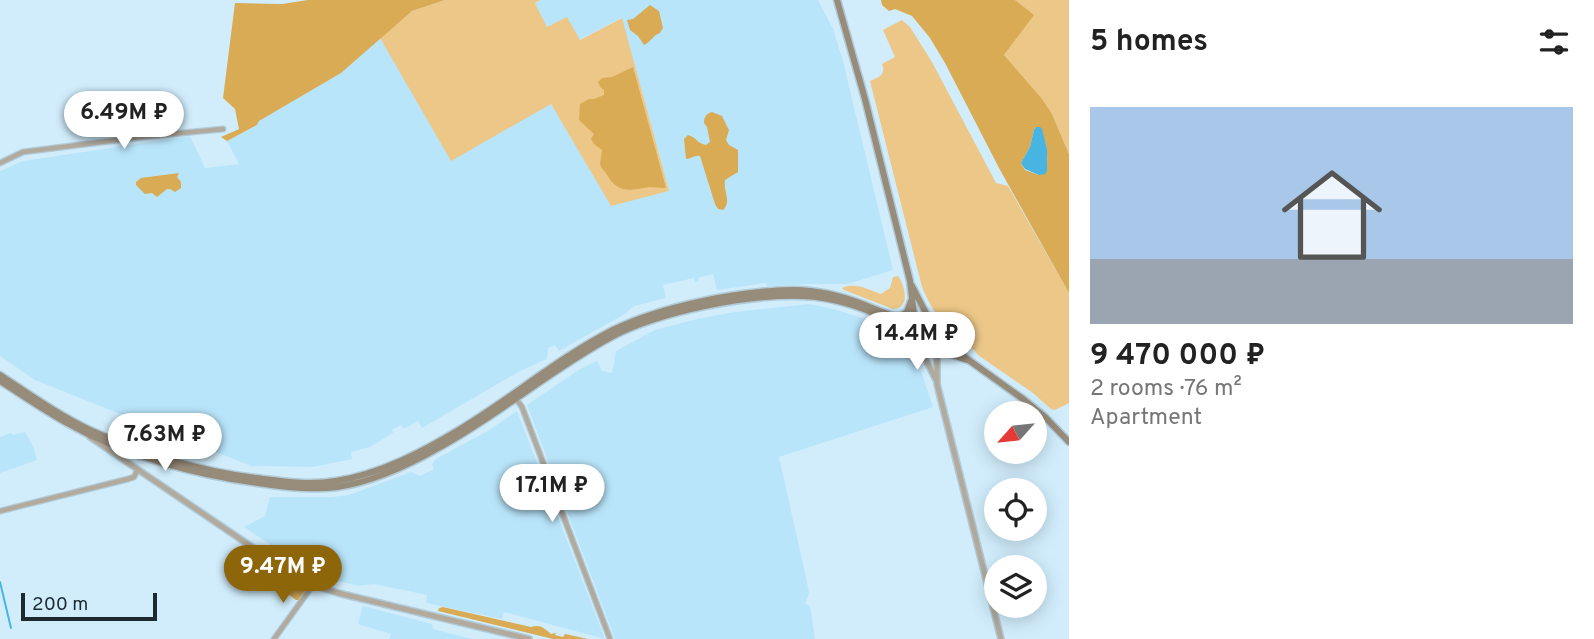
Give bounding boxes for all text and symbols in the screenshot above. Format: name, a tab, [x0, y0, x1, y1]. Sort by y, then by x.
icon: filters	[1535, 23, 1573, 61]
text: 5 homes	[1090, 24, 1208, 61]
pin: 6.49M ₽	[59, 92, 189, 151]
text: 6.49M ₽	[80, 99, 168, 128]
icon: home	[1269, 152, 1395, 278]
pin: 14.4M ₽	[852, 312, 982, 372]
text: 14.4M ₽	[875, 320, 959, 349]
text: 9 470 000 ₽	[1090, 338, 1265, 375]
text: 2 rooms · 76 m²	[1090, 375, 1242, 404]
north arrow	[984, 401, 1046, 464]
map controls	[984, 401, 1047, 618]
text: Apartment	[1090, 404, 1202, 433]
pin: 7.63M ₽	[100, 414, 230, 473]
text: 7.63M ₽	[124, 421, 206, 450]
pin: 17.1M ₽	[487, 464, 617, 524]
text: 17.1M ₽	[516, 472, 588, 501]
button: locate	[984, 478, 1047, 541]
pin: 9.47M ₽	[218, 546, 348, 605]
text: 9.47M ₽	[240, 553, 326, 582]
button: layers	[984, 555, 1047, 618]
scale bar	[21, 590, 158, 622]
text: 200 m	[32, 593, 88, 617]

